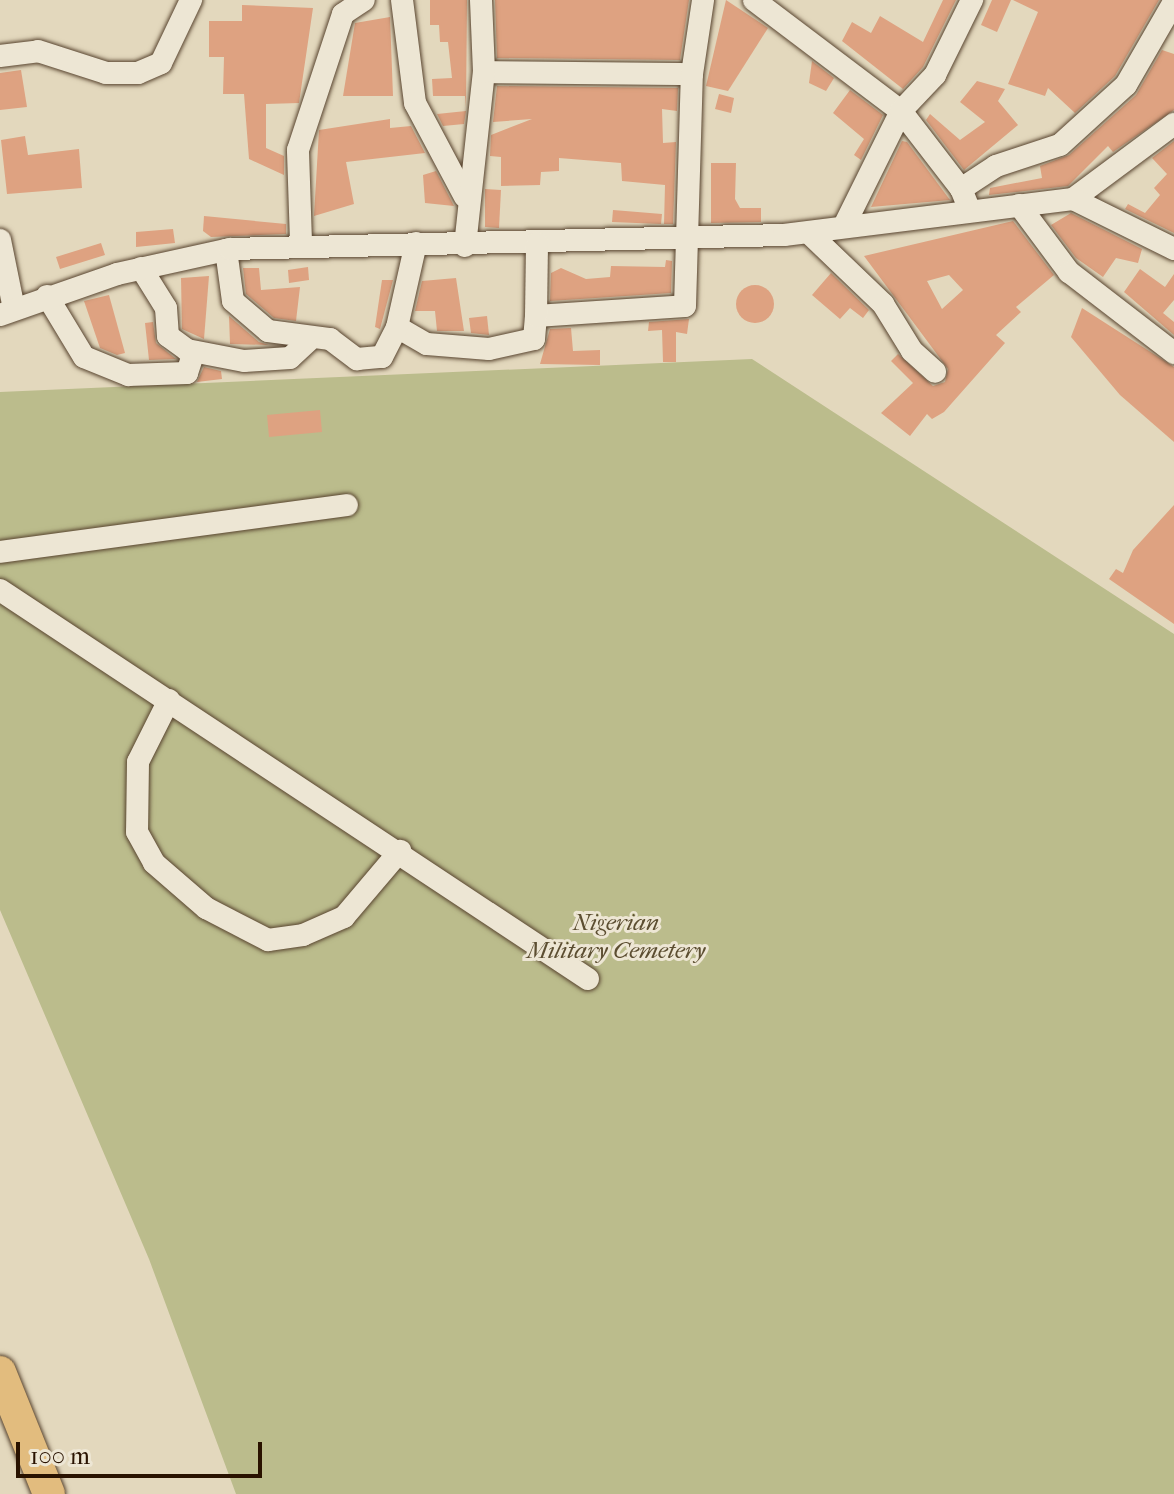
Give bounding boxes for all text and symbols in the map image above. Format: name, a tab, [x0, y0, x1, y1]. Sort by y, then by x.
park label: Nigerian Military Cemetery	[527, 909, 705, 965]
scale bar	[20, 1426, 266, 1476]
text: 100 m	[30, 1442, 90, 1470]

